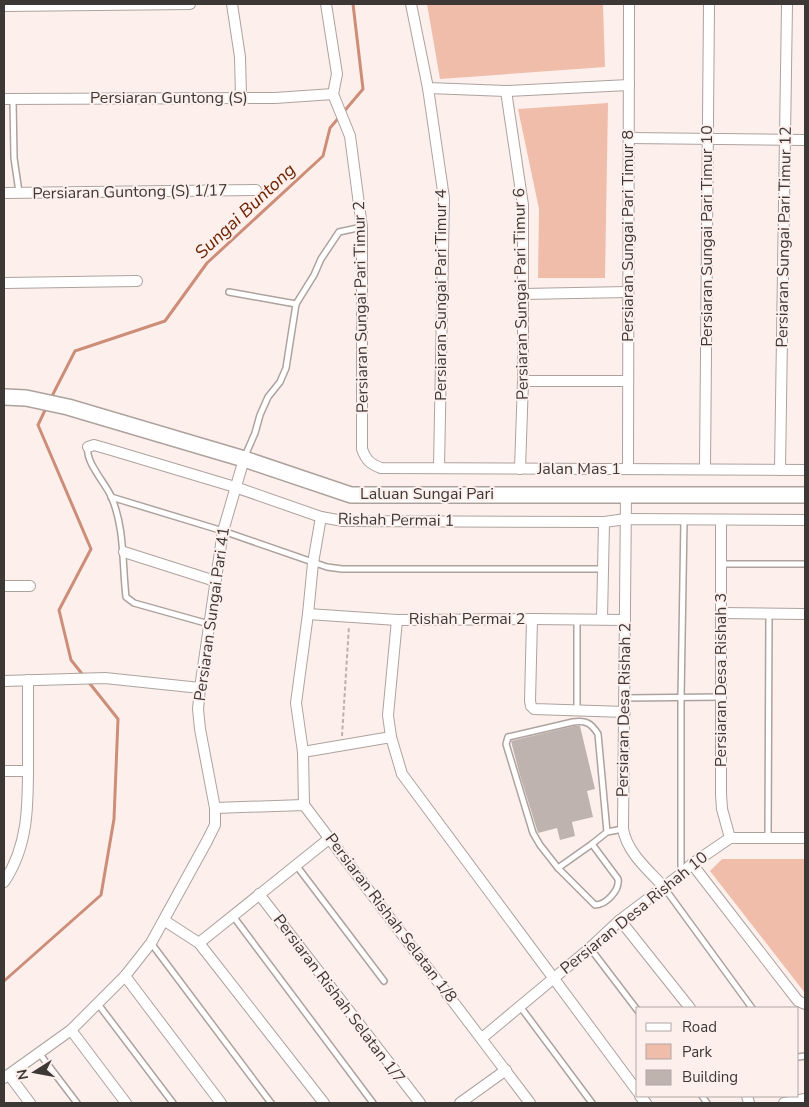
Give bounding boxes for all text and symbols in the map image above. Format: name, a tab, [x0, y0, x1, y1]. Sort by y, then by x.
street label: Persiaran Guntong (S)	[90, 87, 248, 109]
street label: Persiaran Sungai Pari Timur 10	[696, 125, 718, 347]
street label: Persiaran Sungai Pari Timur 12	[771, 126, 797, 348]
street label: Persiaran Sungai Pari Timur 8	[617, 130, 639, 342]
water label: Sungai Buntong	[189, 158, 301, 264]
street label: Persiaran Guntong (S) 1/17	[32, 179, 228, 205]
street label: Persiaran Sungai Pari Timur 6	[508, 188, 534, 400]
street label: Persiaran Sungai Pari Timur 4	[430, 189, 452, 401]
street label: Persiaran Sungai Pari Timur 2	[348, 201, 374, 413]
street label: Jalan Mas 1	[536, 458, 621, 480]
street label: Laluan Sungai Pari	[360, 483, 494, 505]
street label: Rishah Permai 1	[338, 508, 454, 532]
street label: Persiaran Sungai Pari 41	[189, 525, 235, 703]
street label: Persiaran Desa Rishah 3	[710, 593, 732, 767]
street label: Rishah Permai 2	[409, 608, 525, 630]
street label: Persiaran Desa Rishah 2	[611, 623, 637, 797]
street label: Persiaran Rishah Selatan 1/8	[320, 829, 462, 1007]
street label: Persiaran Desa Rishah 10	[556, 847, 712, 979]
street label: Persiaran Rishah Selatan 1/7	[268, 910, 410, 1088]
legend	[636, 1007, 799, 1097]
text: Road	[682, 1017, 717, 1037]
text: Park	[682, 1042, 712, 1062]
north arrow	[10, 1047, 60, 1097]
text: N	[12, 1067, 33, 1081]
text: Building	[682, 1067, 738, 1087]

